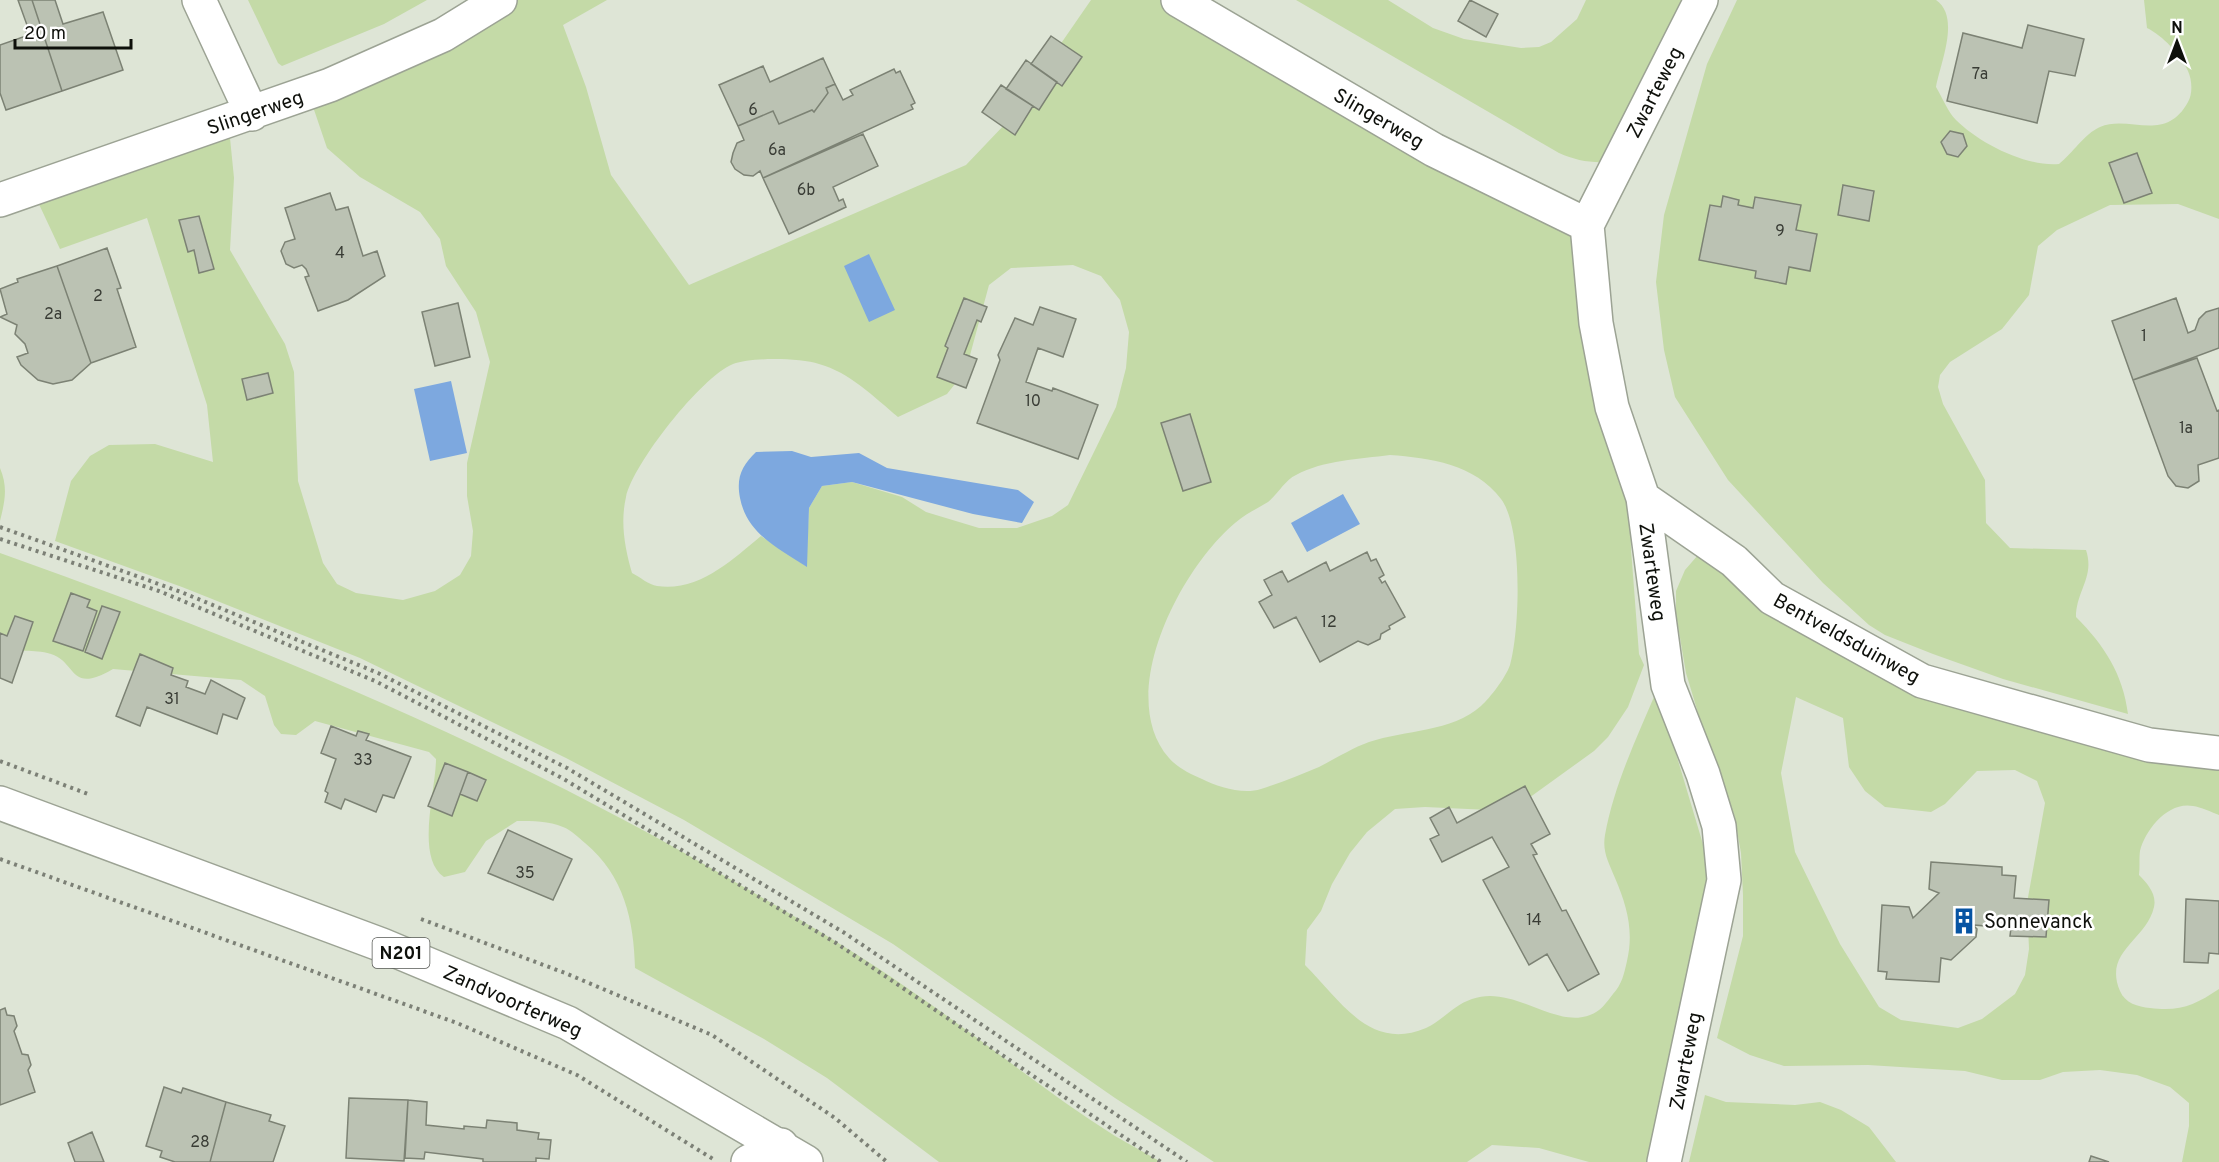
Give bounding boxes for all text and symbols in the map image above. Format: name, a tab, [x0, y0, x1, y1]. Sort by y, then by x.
scale bar	[15, 12, 130, 50]
north arrow	[2147, 12, 2207, 72]
text: N	[2171, 19, 2183, 39]
text: 20 m	[24, 23, 66, 46]
street label: Zwarteweg	[1622, 43, 1690, 143]
house number: 7a	[1972, 65, 1988, 85]
street label: Slingerweg	[1328, 83, 1428, 156]
street label: Slingerweg	[204, 85, 307, 143]
house number: 6	[748, 101, 758, 121]
house number: 6a	[768, 141, 786, 161]
house number: 6b	[797, 181, 815, 201]
house number: 9	[1775, 222, 1785, 242]
house number: 4	[335, 244, 345, 264]
house number: 2	[93, 287, 103, 307]
house number: 2a	[44, 305, 62, 325]
house number: 1	[2141, 327, 2147, 347]
house number: 10	[1025, 392, 1041, 412]
house number: 1a	[2179, 419, 2193, 439]
street label: Zwarteweg	[1631, 521, 1671, 623]
street label: Bentveldsduinweg	[1768, 589, 1924, 691]
house number: 12	[1321, 613, 1337, 633]
house number: 31	[164, 690, 180, 710]
house number: 33	[353, 751, 373, 771]
house number: 35	[515, 864, 535, 884]
building icon: Sonnevanck	[1949, 906, 1979, 936]
place label: Sonnevanck	[1984, 910, 2093, 936]
house number: 14	[1526, 911, 1542, 931]
road number: N201	[372, 938, 430, 968]
street label: Zandvoorterweg	[438, 960, 586, 1045]
street label: Zwarteweg	[1665, 1010, 1709, 1113]
house number: 28	[190, 1133, 210, 1153]

